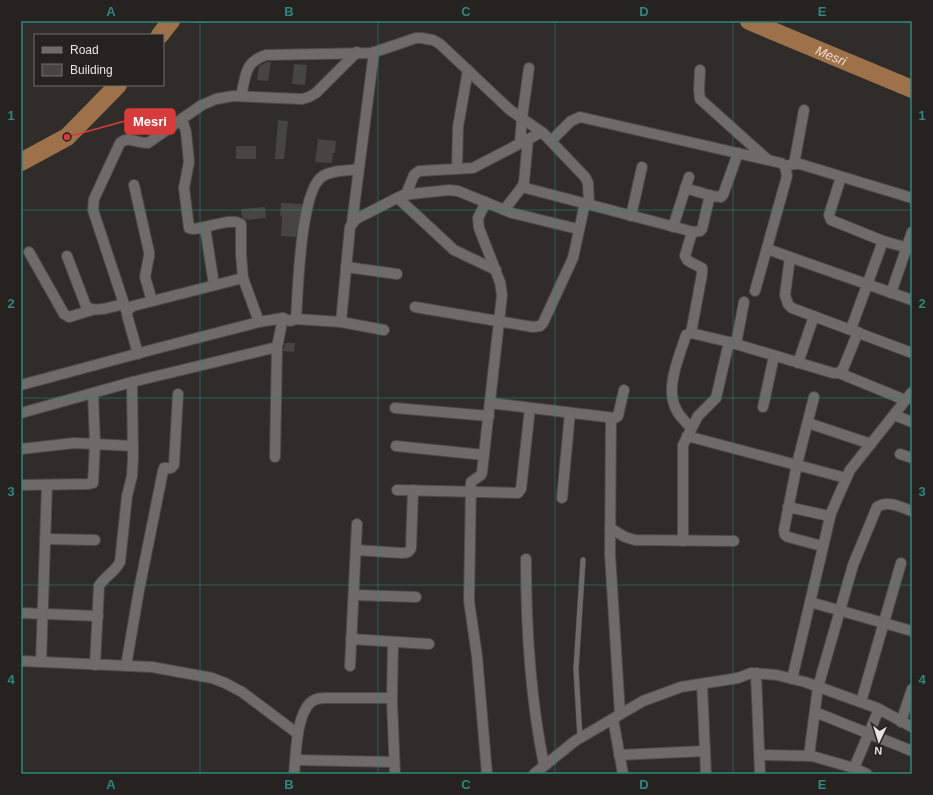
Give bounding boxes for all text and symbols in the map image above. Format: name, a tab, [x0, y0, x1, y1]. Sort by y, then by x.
text: A	[106, 4, 116, 19]
text: B	[284, 4, 294, 19]
text: C	[461, 4, 471, 19]
text: D	[639, 4, 649, 19]
text: E	[818, 4, 827, 19]
legend	[34, 34, 164, 86]
text: Road	[70, 43, 99, 57]
water label: Mesri	[813, 43, 850, 69]
text: Building	[70, 63, 113, 77]
text: 1	[7, 108, 15, 123]
text: 1	[918, 108, 926, 123]
callout: Mesri	[125, 109, 175, 134]
text: Mesri	[133, 114, 167, 129]
text: 2	[7, 296, 15, 311]
text: 2	[918, 296, 926, 311]
text: 3	[7, 484, 15, 499]
text: 3	[918, 484, 926, 499]
text: 4	[7, 672, 15, 687]
text: 4	[918, 672, 926, 687]
north arrow	[859, 721, 899, 761]
text: N	[874, 745, 883, 757]
text: A	[106, 777, 116, 792]
text: B	[284, 777, 294, 792]
text: C	[461, 777, 471, 792]
text: D	[639, 777, 649, 792]
text: E	[818, 777, 827, 792]

